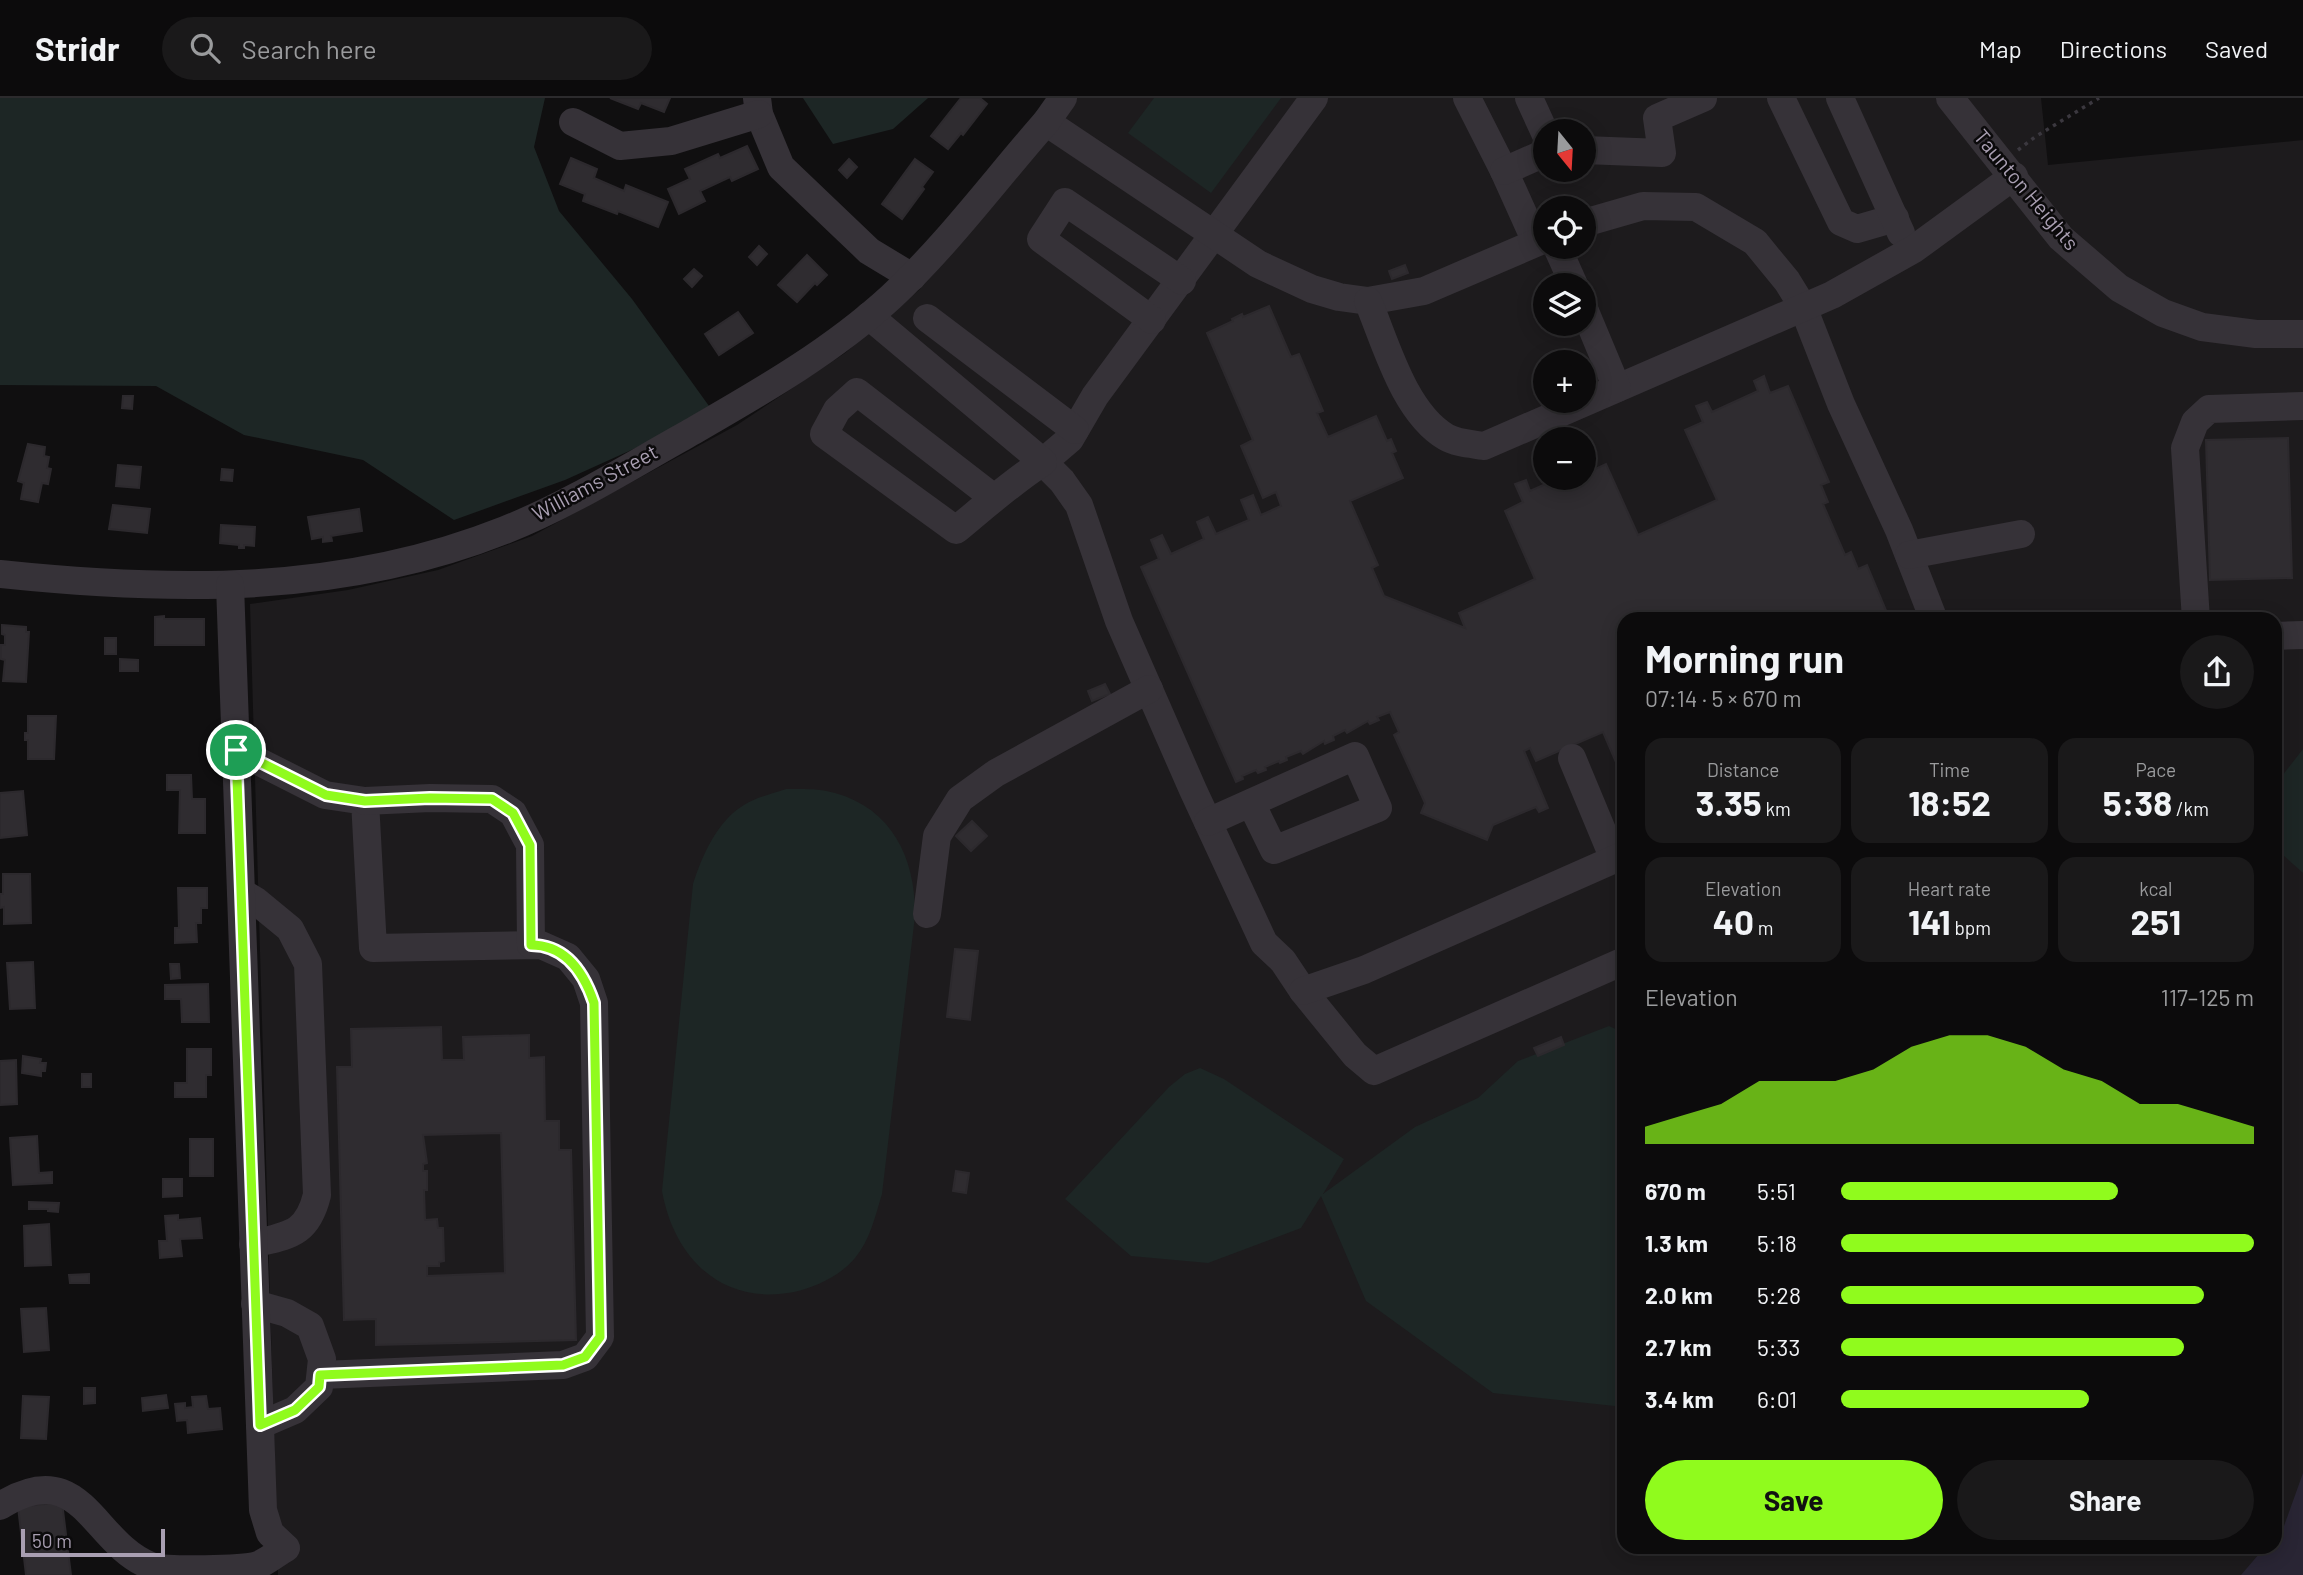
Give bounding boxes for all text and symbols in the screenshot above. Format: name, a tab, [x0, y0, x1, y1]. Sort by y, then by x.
search box	[162, 17, 652, 80]
text: Stridr	[35, 28, 120, 68]
icon: search	[186, 29, 224, 67]
text: Search here	[242, 33, 377, 64]
text: Map	[1979, 34, 2022, 63]
text: Directions	[2060, 34, 2167, 63]
text: Saved	[2205, 34, 2268, 63]
north arrow	[1533, 119, 1596, 182]
map controls	[1533, 119, 1596, 490]
street label: Taunton Heights	[1969, 124, 2085, 254]
button: locate	[1533, 196, 1596, 259]
button: layers	[1533, 273, 1596, 336]
button: +	[1533, 350, 1596, 413]
button: −	[1533, 427, 1596, 490]
street label: Williams Street	[527, 438, 661, 525]
text: Morning run	[1645, 635, 1844, 681]
button: share	[2180, 635, 2254, 709]
text: 07:14 · 5 × 670 m	[1645, 684, 1802, 712]
pin	[206, 720, 266, 780]
icon: arrive	[217, 731, 255, 769]
text: Distance	[1707, 758, 1779, 781]
text: Time	[1929, 758, 1970, 781]
text: Pace	[2135, 758, 2176, 781]
text: 3.35	[1696, 781, 1762, 823]
text: 18:52	[1908, 781, 1991, 823]
text: 5:38	[2103, 781, 2172, 823]
text: km	[1762, 797, 1791, 820]
text: /km	[2172, 797, 2209, 820]
text: Elevation	[1705, 877, 1781, 900]
text: Heart rate	[1908, 877, 1991, 900]
text: kcal	[2139, 877, 2172, 900]
text: 40	[1713, 900, 1754, 942]
text: 141	[1908, 900, 1951, 942]
text: 251	[2131, 900, 2181, 942]
text: m	[1754, 916, 1773, 939]
text: bpm	[1951, 916, 1991, 939]
text: Elevation	[1645, 983, 1738, 1011]
text: 117–125 m	[2161, 983, 2254, 1011]
text: 670 m	[1645, 1177, 1706, 1205]
text: 5:51	[1757, 1177, 1796, 1205]
text: 1.3 km	[1645, 1229, 1708, 1257]
text: 5:18	[1757, 1229, 1797, 1257]
text: 2.0 km	[1645, 1281, 1713, 1309]
text: 5:28	[1757, 1281, 1801, 1309]
text: 2.7 km	[1645, 1333, 1712, 1361]
text: 5:33	[1757, 1333, 1800, 1361]
text: 3.4 km	[1645, 1385, 1714, 1413]
text: 6:01	[1757, 1385, 1797, 1413]
button: Save	[1645, 1460, 1943, 1540]
button: Share	[1957, 1460, 2254, 1540]
scale bar	[21, 1526, 164, 1558]
text: 50 m	[32, 1529, 72, 1552]

